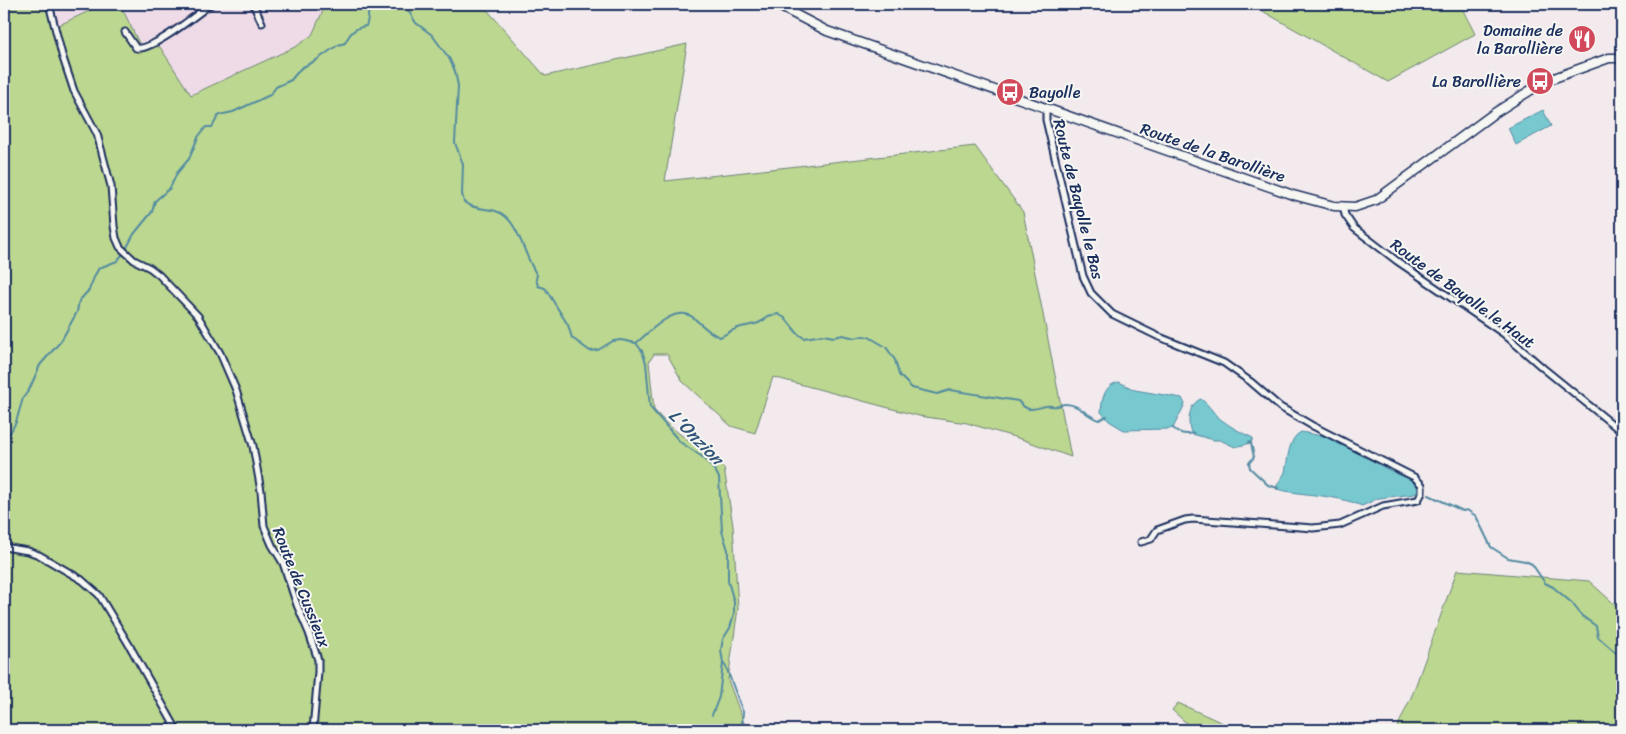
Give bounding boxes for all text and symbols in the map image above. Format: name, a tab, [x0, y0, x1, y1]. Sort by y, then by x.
place label: Domaine de la Barollière	[1477, 16, 1563, 63]
restaurant icon: Domaine de la Barollière	[1567, 24, 1597, 54]
bus stop icon: La Barollière	[1525, 66, 1555, 96]
place label: La Barollière	[1432, 67, 1521, 96]
bus stop icon: Bayolle	[995, 77, 1025, 107]
place label: Bayolle	[1029, 78, 1081, 107]
street label: Route de la Barollière	[1136, 114, 1290, 191]
street label: Route de Bayolle le Bas	[1045, 116, 1113, 283]
street label: Route de Bayolle le Haut	[1384, 231, 1542, 356]
water label: L'Onzion	[661, 401, 733, 474]
street label: Route de Cussieux	[264, 522, 339, 653]

